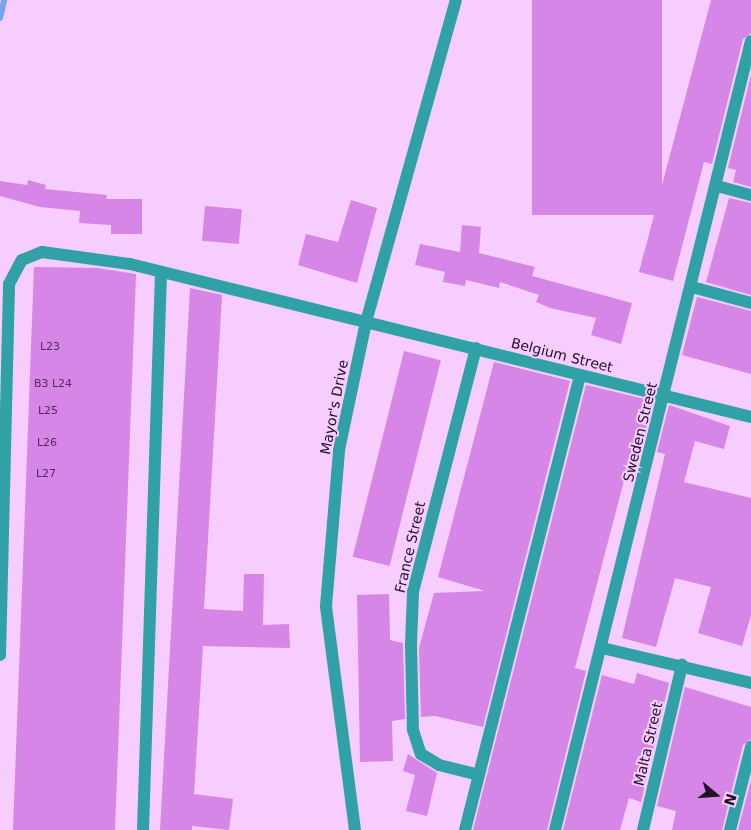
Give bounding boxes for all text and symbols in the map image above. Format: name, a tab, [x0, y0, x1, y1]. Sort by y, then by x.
street label: Belgium Street	[509, 334, 615, 376]
house number: L23	[40, 340, 60, 354]
street label: Mayor's Drive	[317, 358, 351, 456]
house number: B3 L24	[34, 377, 72, 391]
street label: Sweden Street	[619, 380, 661, 484]
house number: L25	[38, 404, 58, 418]
house number: L26	[37, 436, 57, 450]
house number: L27	[36, 467, 56, 481]
street label: France Street	[391, 500, 429, 594]
street label: Malta Street	[630, 700, 666, 788]
north arrow	[691, 770, 741, 820]
text: N	[721, 792, 740, 808]

